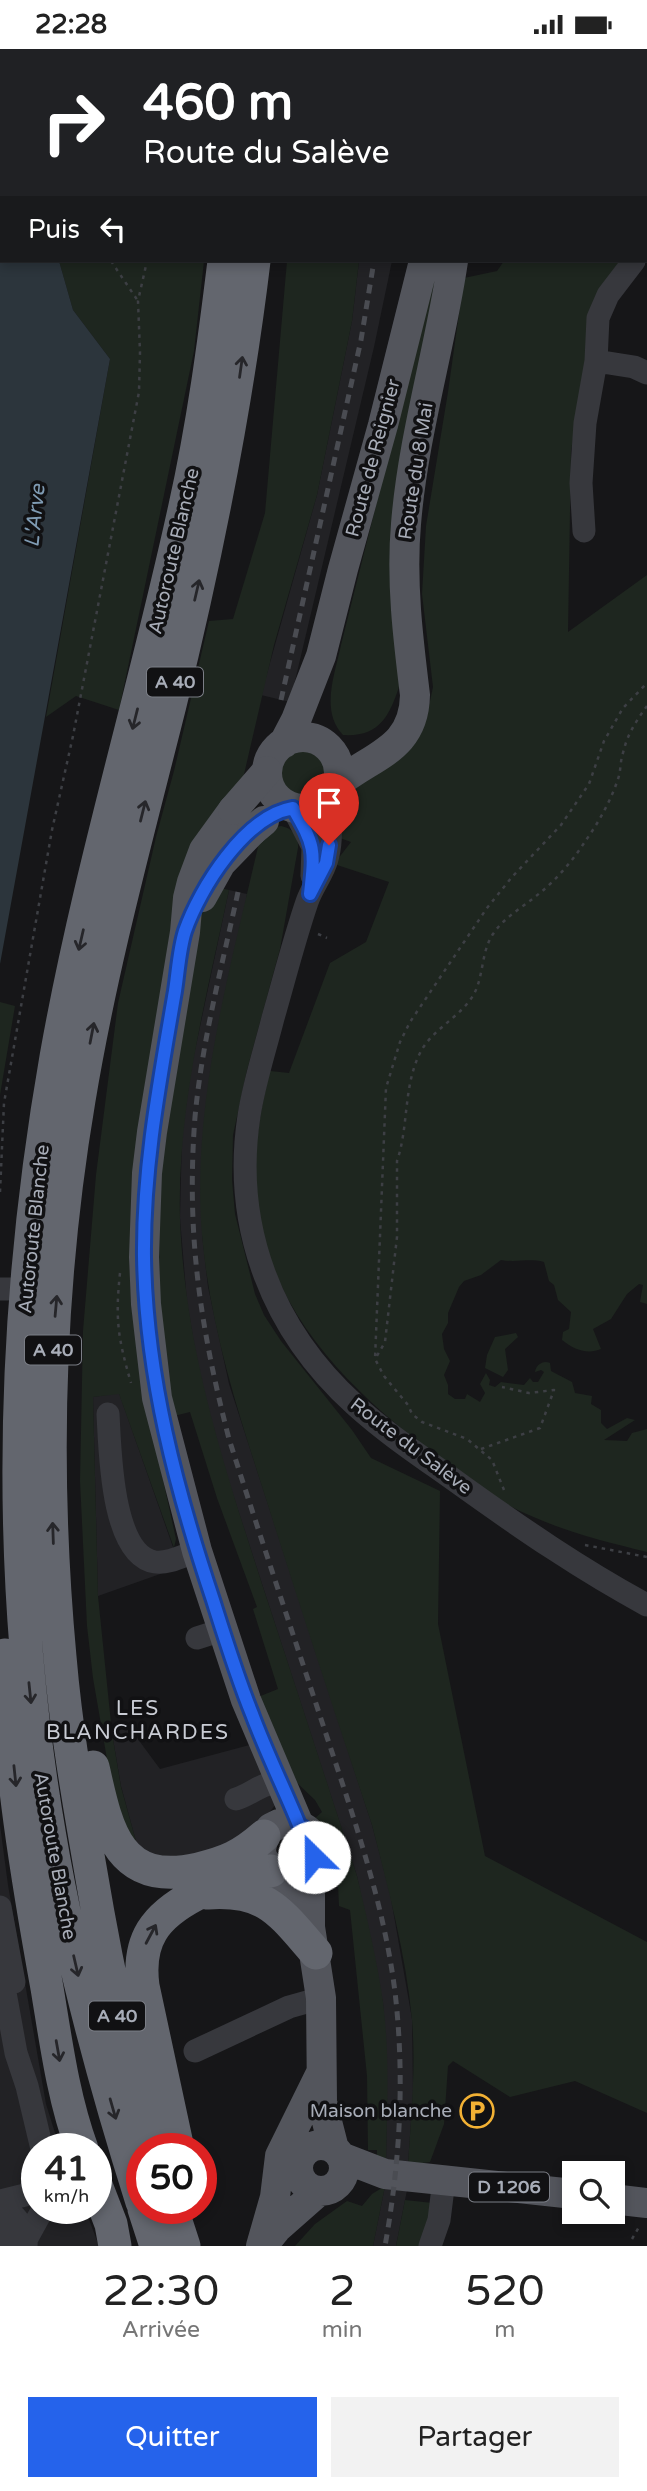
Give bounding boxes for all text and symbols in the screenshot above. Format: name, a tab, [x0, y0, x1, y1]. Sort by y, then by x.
text: 22:28	[35, 9, 107, 40]
text: 460 m	[143, 74, 293, 133]
icon: right	[28, 77, 119, 168]
text: Route du Salève	[143, 134, 390, 172]
icon: left	[94, 210, 132, 248]
text: Puis	[28, 214, 80, 245]
one-way arrow	[234, 356, 247, 379]
street label: Route de Reignier	[341, 376, 405, 539]
street label: Route du 8 Mai	[394, 401, 438, 541]
street label: Autoroute Blanche	[144, 466, 204, 636]
water label: L'Arve	[19, 482, 51, 549]
one-way arrow	[191, 579, 204, 602]
road number: A 40	[147, 667, 203, 697]
one-way arrow	[128, 707, 141, 730]
pin	[299, 773, 359, 845]
icon: arrive	[310, 784, 348, 822]
one-way arrow	[137, 800, 150, 823]
one-way arrow	[74, 928, 87, 951]
one-way arrow	[85, 1022, 99, 1045]
street label: Autoroute Blanche	[14, 1144, 54, 1314]
one-way arrow	[50, 1295, 63, 1317]
road number: A 40	[25, 1335, 81, 1365]
street label: Route du Salève	[346, 1393, 476, 1499]
one-way arrow	[46, 1522, 59, 1545]
one-way arrow	[24, 1681, 37, 1704]
district label: LES BLANCHARDES	[46, 1696, 230, 1745]
one-way arrow	[9, 1765, 22, 1787]
street label: Autoroute Blanche	[29, 1771, 81, 1941]
position arrow	[277, 1820, 351, 1894]
one-way arrow	[145, 1924, 158, 1945]
one-way arrow	[69, 1954, 83, 1977]
road number: A 40	[89, 2001, 145, 2031]
one-way arrow	[52, 2039, 65, 2062]
parking icon: Maison blanche	[458, 2092, 496, 2130]
one-way arrow	[108, 2098, 121, 2120]
place label: Maison blanche	[310, 2100, 452, 2122]
speed limit sign: 50	[126, 2133, 217, 2224]
text: 41	[45, 2148, 88, 2190]
map controls	[562, 2161, 625, 2224]
button: search	[562, 2161, 625, 2224]
road number: D 1206	[469, 2173, 549, 2201]
text: km/h	[44, 2185, 89, 2207]
text: 22:30	[103, 2266, 219, 2317]
text: 2	[329, 2266, 355, 2317]
text: 520	[465, 2266, 544, 2317]
text: Arrivée	[122, 2316, 200, 2344]
text: min	[322, 2316, 363, 2344]
text: m	[494, 2316, 515, 2344]
button: Quitter	[28, 2397, 317, 2477]
button: Partager	[331, 2397, 619, 2477]

